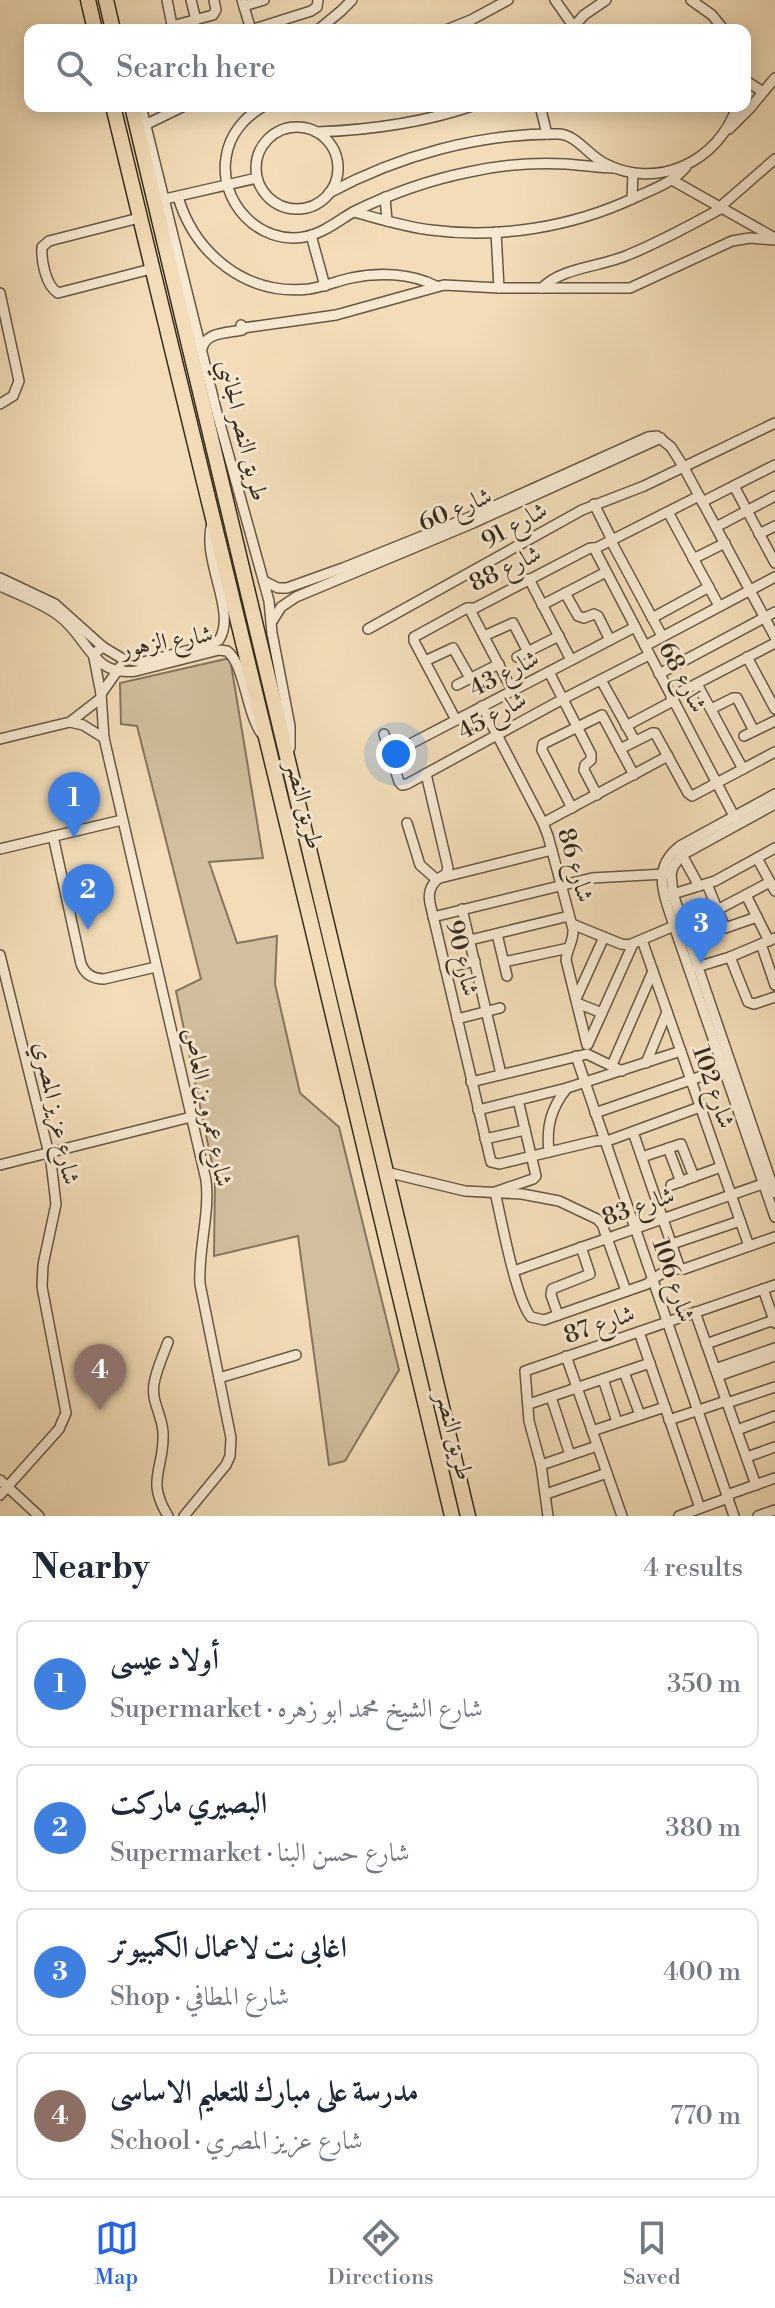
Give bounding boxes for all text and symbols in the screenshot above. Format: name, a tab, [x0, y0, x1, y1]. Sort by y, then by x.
search box	[24, 24, 751, 112]
icon: search	[52, 46, 96, 90]
text: Search here	[116, 49, 276, 87]
street label: طريق النصر الجانبي	[204, 356, 274, 506]
street label: شارع 60	[414, 481, 498, 542]
street label: شارع 91	[476, 496, 555, 560]
street label: شارع 88	[465, 539, 548, 603]
street label: شارع الزهور	[117, 619, 216, 669]
street label: شارع 68	[648, 637, 713, 720]
street label: شارع 43	[465, 644, 546, 708]
street label: شارع 45	[453, 685, 534, 750]
your location	[376, 734, 416, 774]
street label: طريق النصر	[278, 755, 329, 852]
pin: 1	[48, 772, 100, 838]
street label: شارع 86	[546, 825, 600, 907]
pin: 2	[62, 864, 114, 930]
pin: 3	[675, 898, 727, 964]
street label: شارع 90	[435, 917, 485, 1000]
street label: شارع عمرو بن العاص	[172, 1025, 239, 1190]
street label: شارع عزيز المصري	[22, 1039, 86, 1188]
street label: شارع 102	[681, 1042, 741, 1134]
street label: شارع 83	[598, 1181, 680, 1237]
street label: شارع 106	[641, 1234, 701, 1327]
street label: شارع 87	[560, 1299, 640, 1355]
pin: 4	[74, 1344, 126, 1410]
street label: طريق النصر	[428, 1386, 479, 1483]
text: Nearby	[32, 1547, 150, 1589]
text: 4 results	[644, 1552, 743, 1584]
text: أولاد عيسى	[110, 1641, 219, 1679]
text: 1	[54, 1668, 66, 1700]
text: 350 m	[667, 1668, 741, 1700]
text: Supermarket · شارع الشيخ محمد ابو زهره	[110, 1693, 483, 1725]
text: البصيري ماركت	[110, 1785, 267, 1823]
text: 2	[52, 1812, 68, 1844]
text: 380 m	[665, 1812, 741, 1844]
text: Supermarket · شارع حسن البنا	[110, 1837, 410, 1869]
text: اغابى نت لاعمال الكمبيوتر	[110, 1929, 347, 1967]
text: 3	[52, 1956, 68, 1988]
text: 400 m	[663, 1956, 741, 1988]
text: Shop · شارع المطافي	[110, 1981, 289, 2013]
text: مدرسة على مبارك للتعليم الاساسى	[110, 2073, 419, 2111]
text: 4	[51, 2100, 69, 2132]
text: 770 m	[670, 2100, 741, 2132]
text: School · شارع عزيز المصري	[110, 2125, 363, 2157]
tab: Map	[95, 2216, 139, 2291]
tab: Directions	[328, 2216, 434, 2291]
tab: Saved	[623, 2216, 680, 2291]

